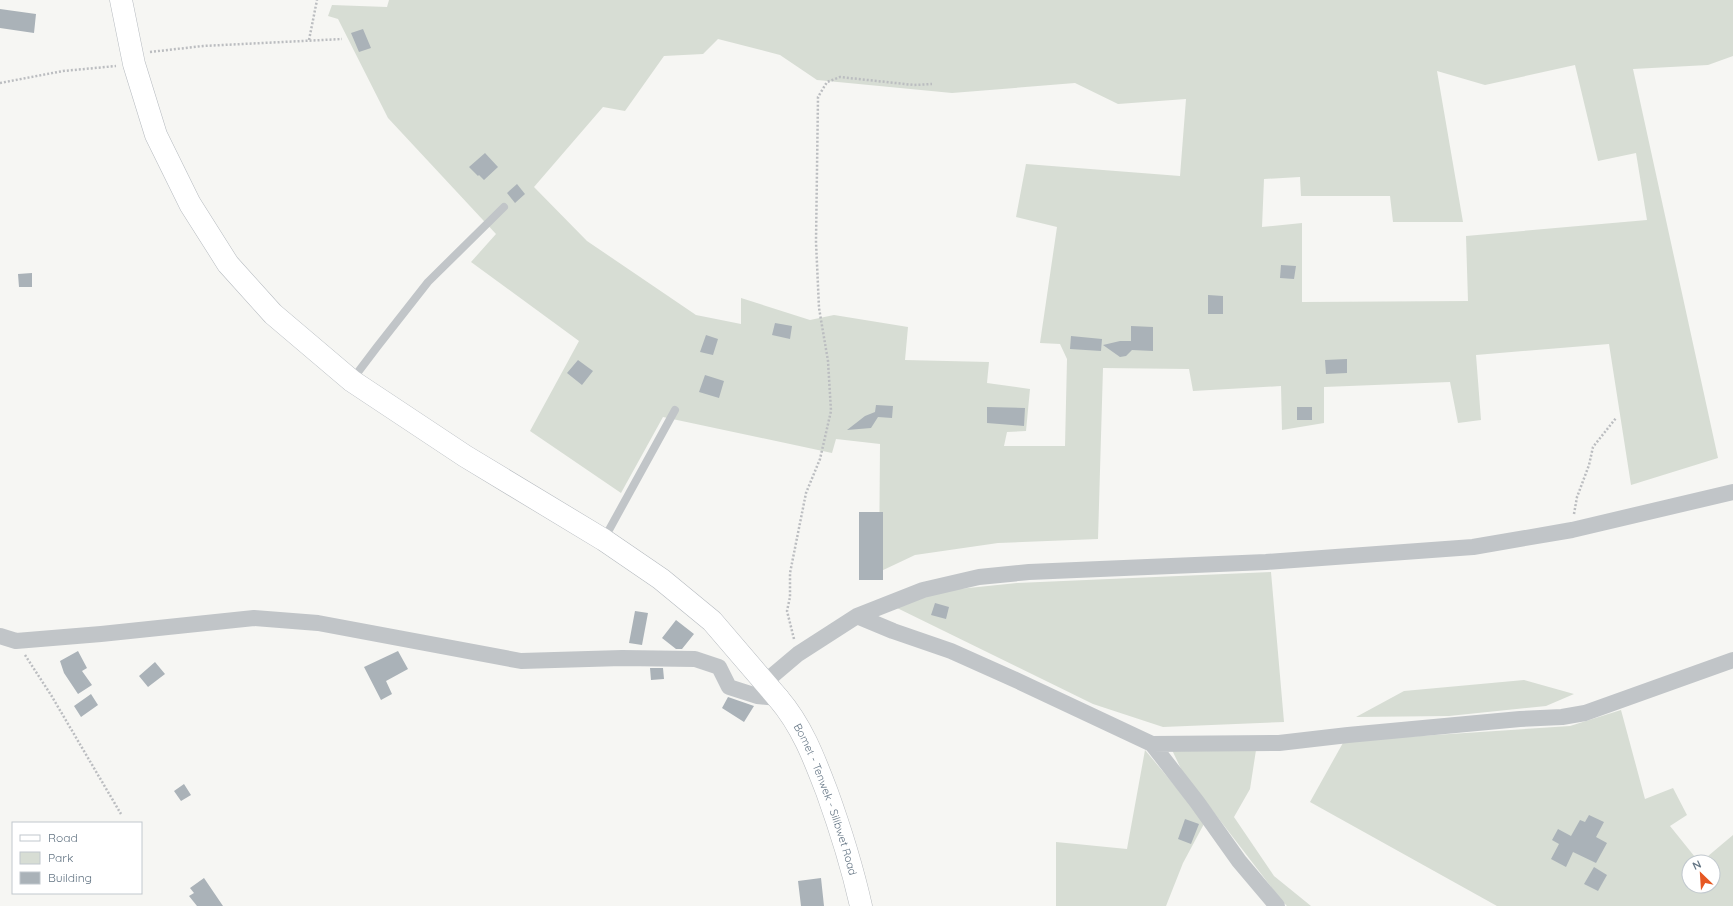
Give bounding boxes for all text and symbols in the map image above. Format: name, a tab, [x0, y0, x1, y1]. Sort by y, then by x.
street label: Bomet - Tenwek - Silibwet Road	[791, 721, 860, 877]
legend	[12, 822, 142, 894]
text: Road	[48, 830, 78, 845]
text: Park	[48, 850, 73, 865]
north arrow	[1681, 854, 1721, 894]
text: N	[1690, 857, 1703, 873]
text: Building	[48, 870, 92, 885]

